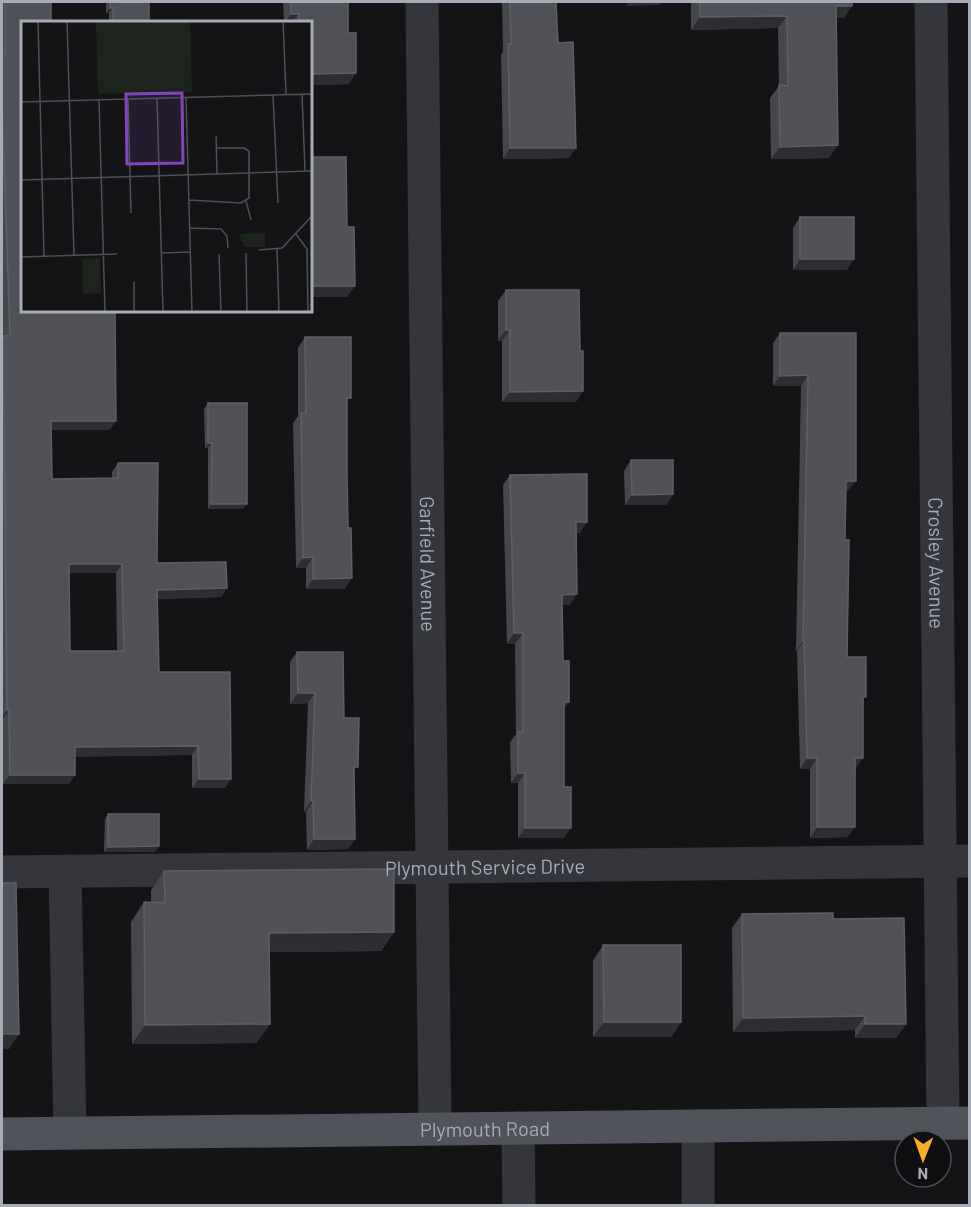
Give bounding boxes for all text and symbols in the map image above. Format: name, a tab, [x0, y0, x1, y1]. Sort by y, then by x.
inset map	[21, 21, 312, 312]
street label: Garfield Avenue	[416, 496, 441, 632]
street label: Crosley Avenue	[924, 497, 950, 629]
street label: Plymouth Service Drive	[385, 853, 585, 880]
street label: Plymouth Road	[420, 1116, 550, 1141]
north arrow	[893, 1129, 953, 1189]
text: N	[917, 1165, 928, 1184]

